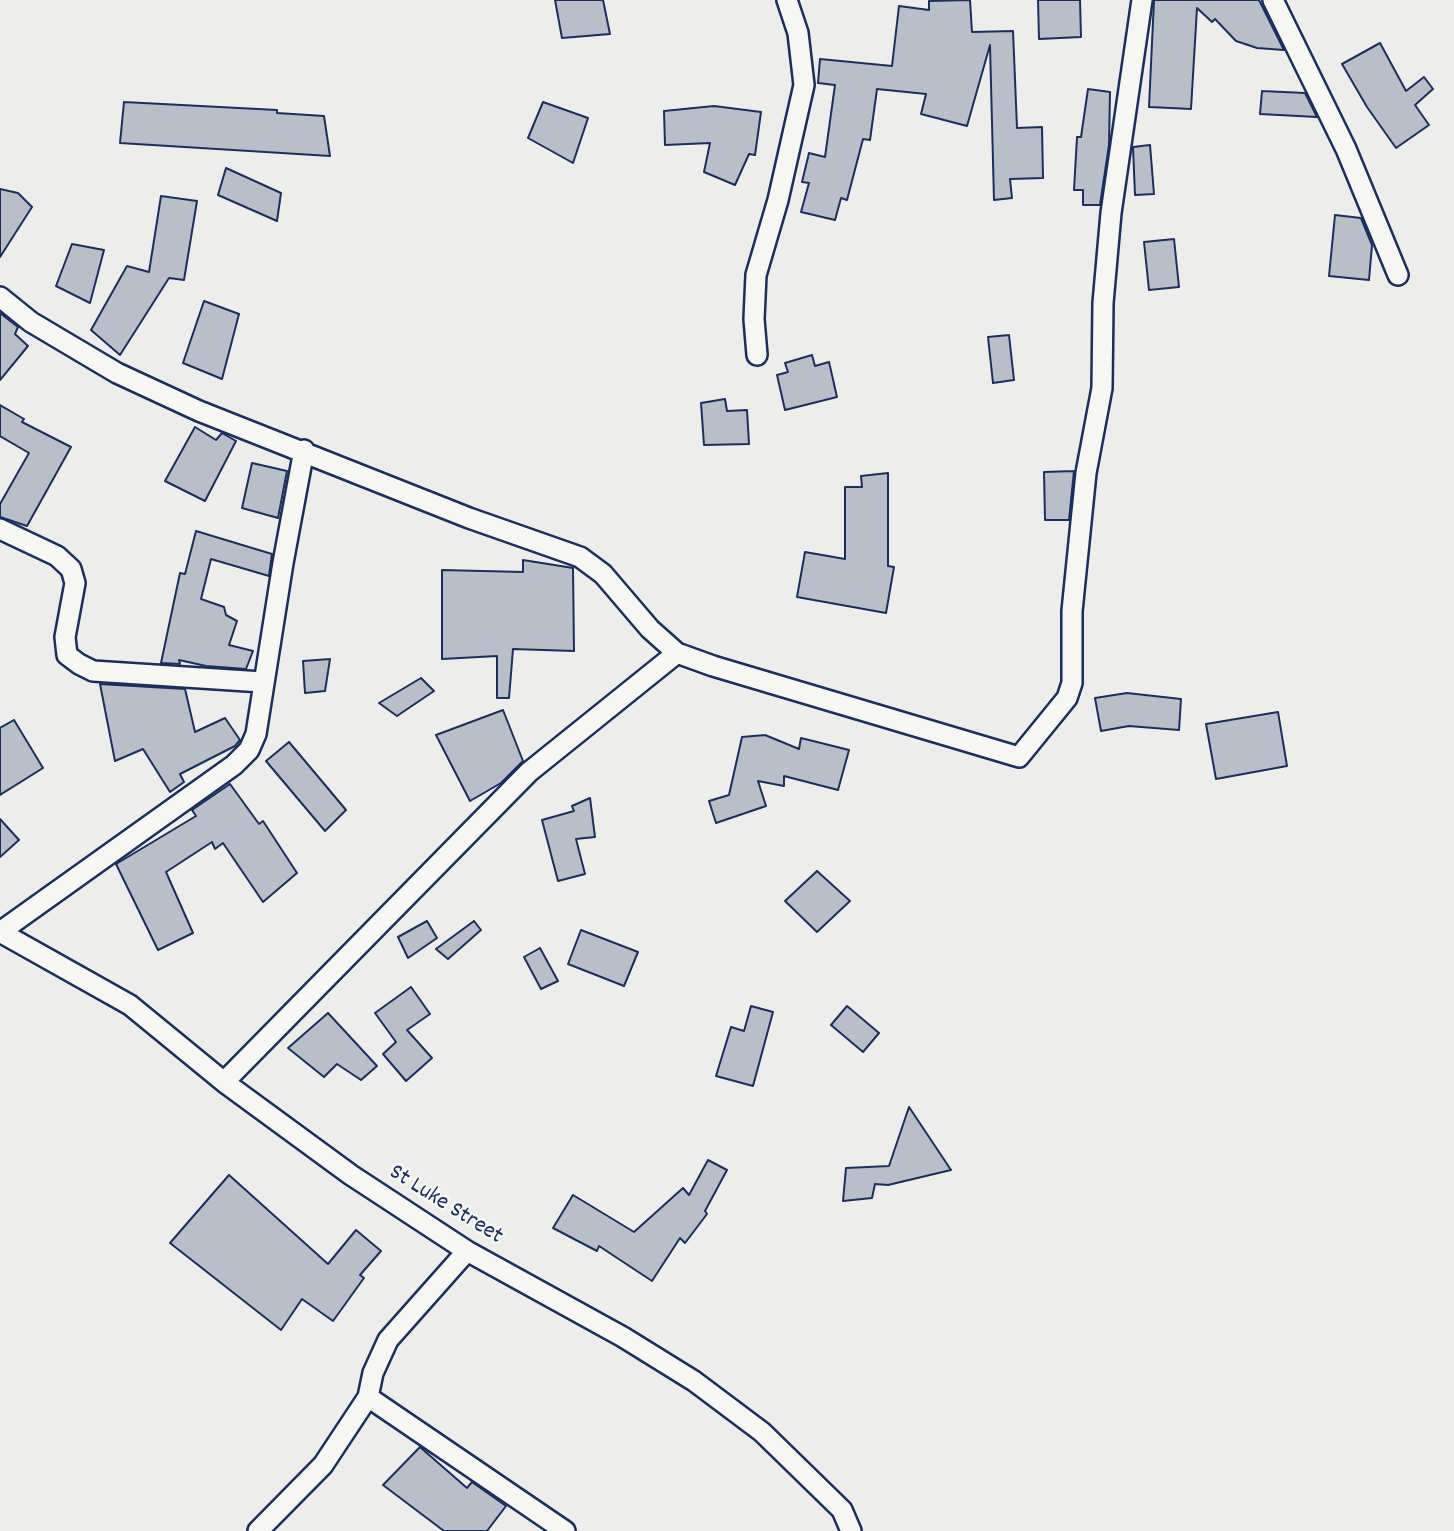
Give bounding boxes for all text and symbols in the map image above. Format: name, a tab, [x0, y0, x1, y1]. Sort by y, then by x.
street label: St Luke Street	[383, 1160, 507, 1252]

